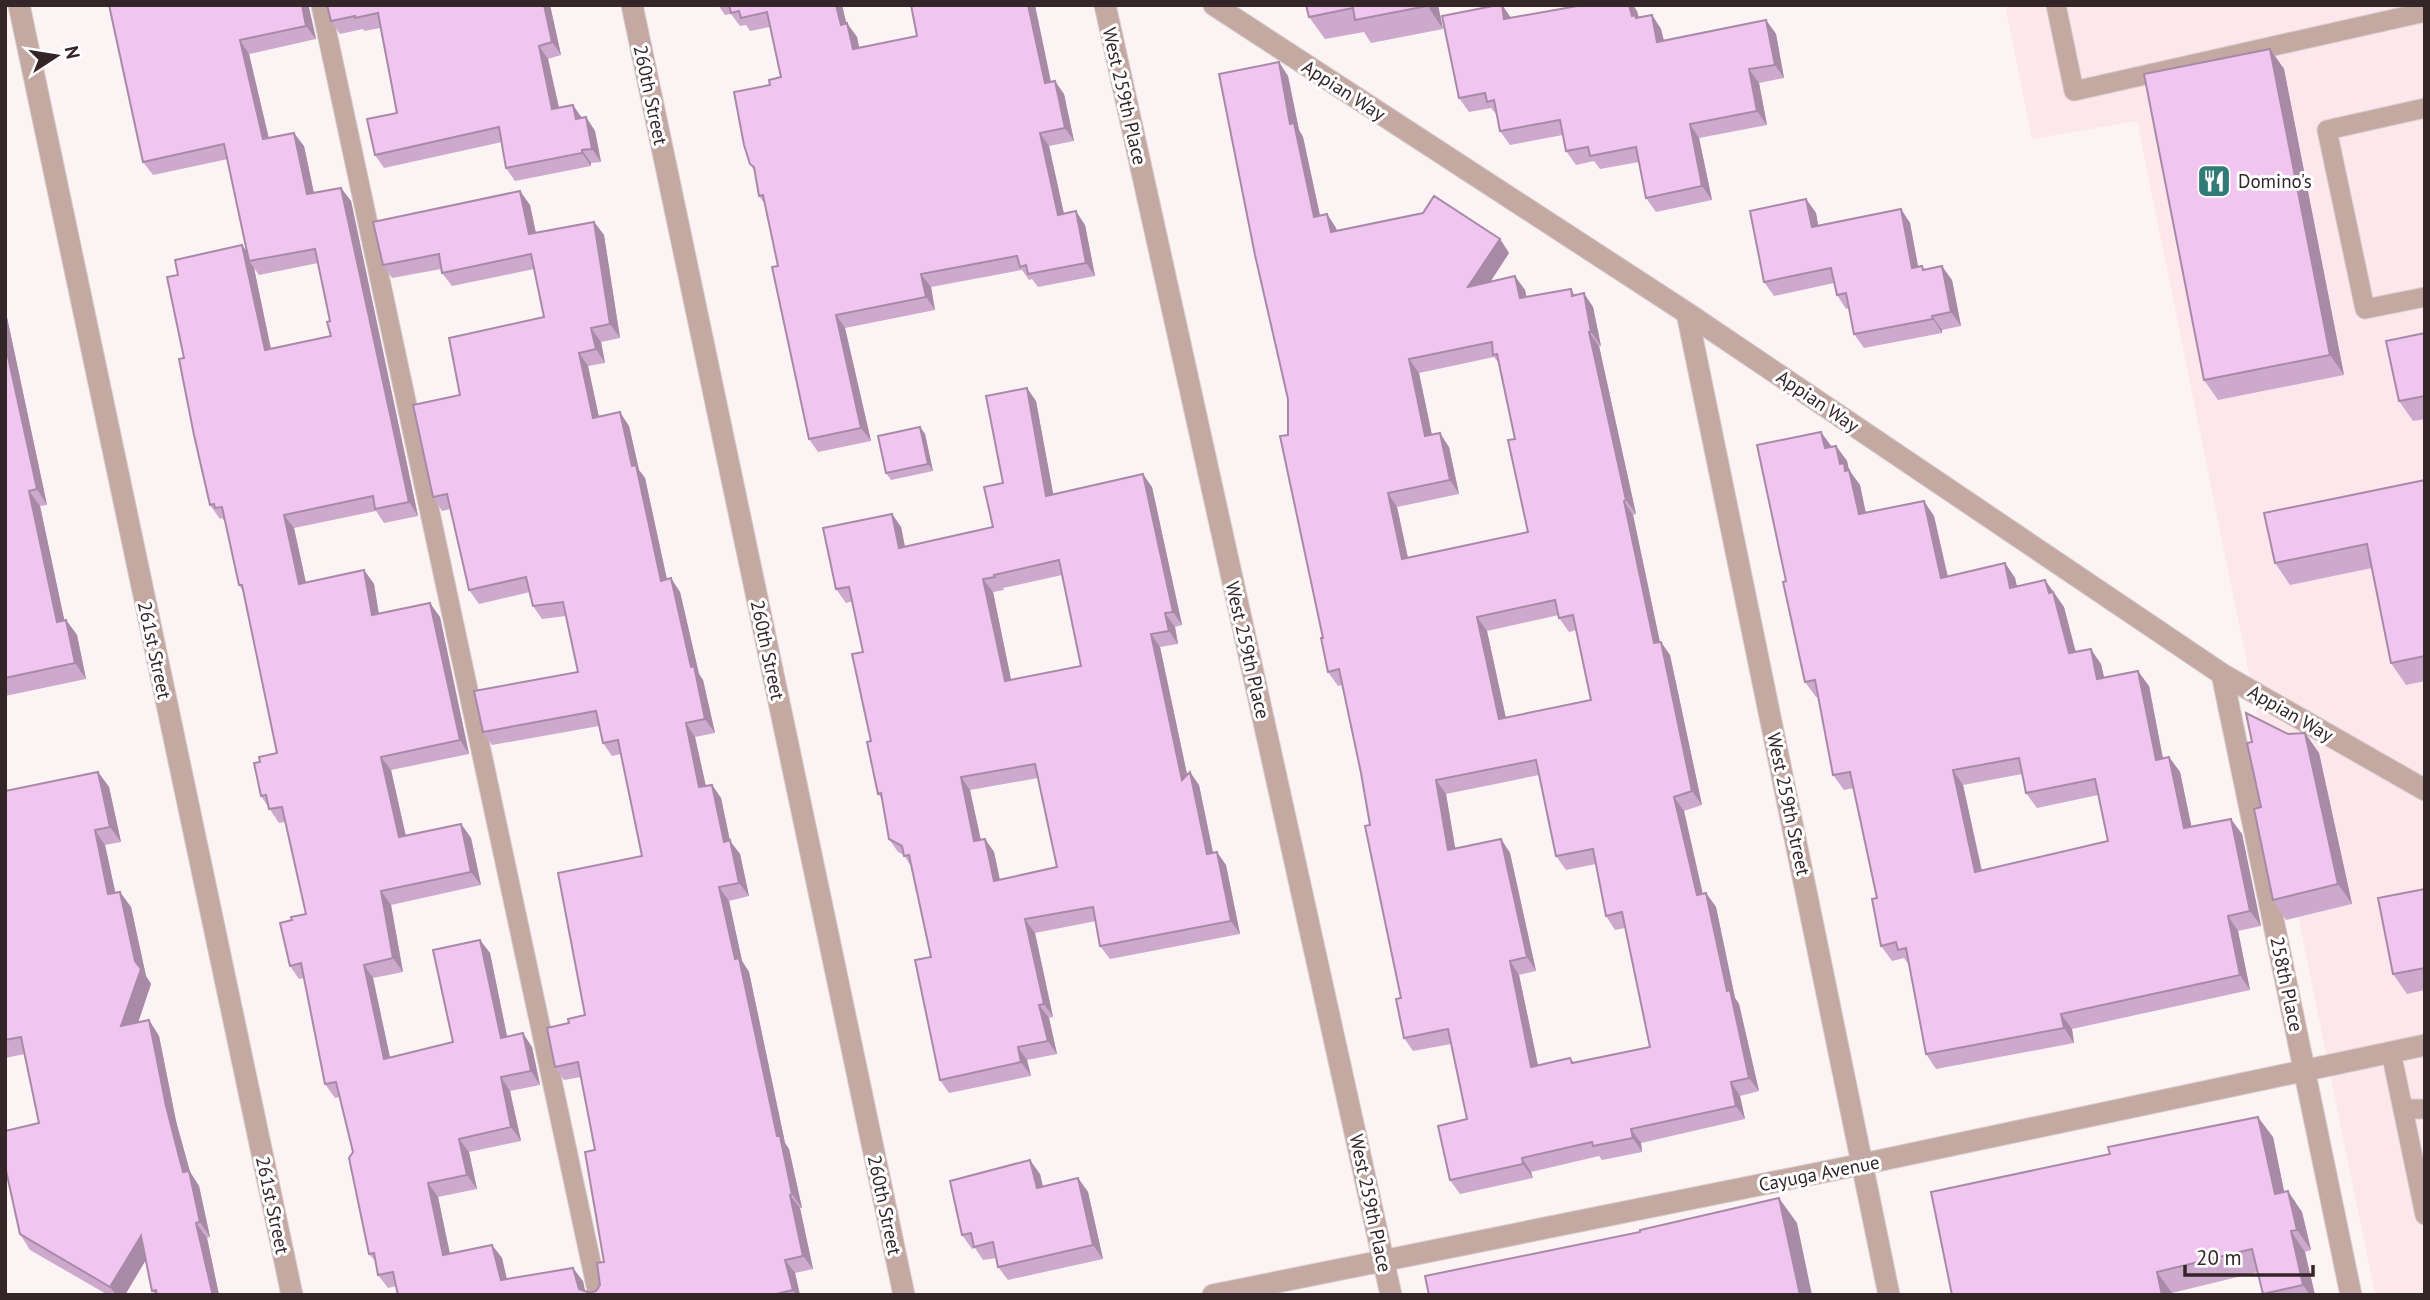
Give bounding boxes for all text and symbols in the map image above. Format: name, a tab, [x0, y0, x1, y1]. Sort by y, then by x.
north arrow	[21, 21, 91, 91]
street label: West 259th Place	[1098, 25, 1152, 167]
street label: 260th Street	[629, 43, 673, 148]
text: N	[60, 44, 86, 61]
street label: Appian Way	[1298, 54, 1390, 126]
restaurant icon: Domino's	[2195, 162, 2233, 200]
place label: Domino's	[2238, 169, 2312, 193]
street label: Appian Way	[1772, 365, 1864, 437]
street label: West 259th Place	[1221, 579, 1275, 721]
street label: 260th Street	[746, 598, 790, 703]
street label: 261st Street	[133, 599, 177, 702]
street label: Appian Way	[2244, 679, 2338, 747]
street label: West 259th Street	[1762, 730, 1816, 878]
street label: 258th Place	[2265, 934, 2309, 1034]
street label: West 259th Place	[1345, 1132, 1397, 1274]
street label: Cayuga Avenue	[1757, 1150, 1881, 1196]
street label: 260th Street	[863, 1153, 907, 1258]
street label: 261st Street	[251, 1154, 295, 1257]
scale bar	[2185, 1234, 2313, 1278]
text: 20 m	[2196, 1244, 2242, 1271]

